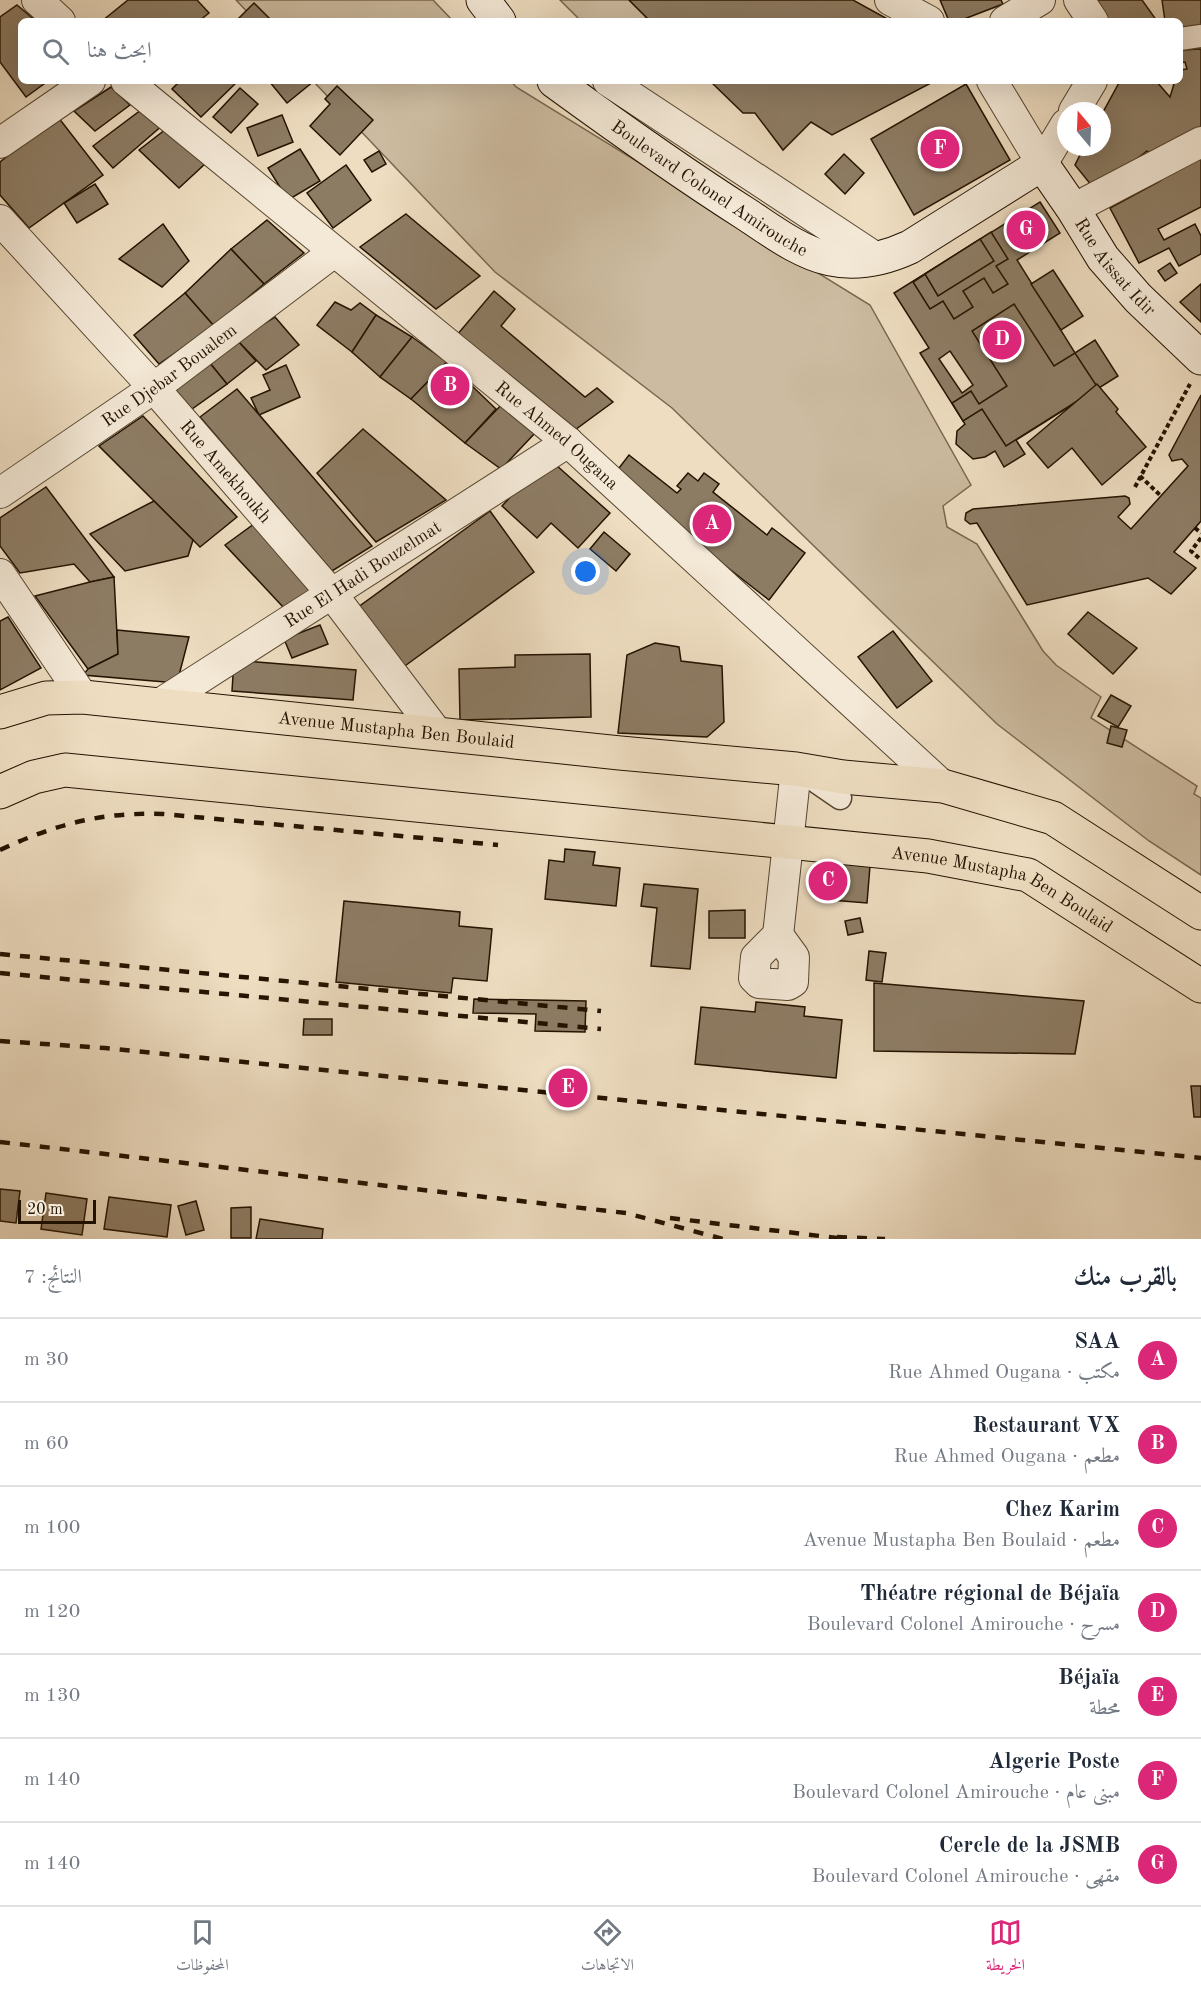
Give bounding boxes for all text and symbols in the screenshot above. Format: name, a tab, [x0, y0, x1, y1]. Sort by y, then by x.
search box	[18, 18, 1183, 84]
icon: search	[39, 35, 72, 68]
text: ابحث هنا	[87, 40, 152, 62]
north arrow	[1057, 102, 1111, 156]
street label: Boulevard Colonel Amirouche	[608, 117, 810, 260]
pin: F	[920, 126, 960, 172]
pin: G	[1006, 208, 1046, 252]
street label: Rue Aissat Idir	[1071, 215, 1159, 320]
pin: D	[982, 318, 1022, 362]
street label: Rue Djebar Boualem	[99, 321, 240, 431]
pin: B	[430, 364, 470, 408]
street label: Rue Ahmed Ougana	[491, 378, 622, 494]
street label: Rue Amekhoukh	[176, 417, 274, 527]
pin: A	[692, 502, 732, 546]
street label: Rue El Hadi Bouzelmat	[282, 518, 445, 631]
your location	[571, 557, 600, 586]
street label: Avenue Mustapha Ben Boulaid	[277, 709, 515, 752]
street label: Avenue Mustapha Ben Boulaid	[890, 844, 1115, 937]
pin: C	[808, 858, 848, 904]
pin: E	[548, 1066, 588, 1110]
scale bar	[18, 1197, 96, 1224]
text: 20 m	[27, 1202, 63, 1218]
text: بالقرب منك	[1074, 1265, 1177, 1291]
text: النتائج: 7	[24, 1268, 82, 1288]
text: SAA	[1074, 1331, 1120, 1353]
text: 30 m	[24, 1350, 69, 1370]
text: A	[1150, 1350, 1165, 1370]
text: مكتب · Rue Ahmed Ougana	[888, 1363, 1120, 1383]
text: Restaurant VX	[972, 1415, 1120, 1437]
text: 60 m	[24, 1434, 69, 1454]
text: B	[1150, 1434, 1165, 1454]
text: مطعم · Rue Ahmed Ougana	[894, 1447, 1120, 1467]
text: Chez Karim	[1005, 1499, 1120, 1521]
text: 100 m	[24, 1518, 80, 1538]
text: C	[1151, 1518, 1164, 1538]
text: مطعم · Avenue Mustapha Ben Boulaid	[803, 1531, 1120, 1551]
text: Théatre régional de Béjaïa	[860, 1583, 1120, 1605]
text: 120 m	[24, 1602, 80, 1622]
text: D	[1150, 1602, 1165, 1622]
text: مسرح · Boulevard Colonel Amirouche	[807, 1615, 1120, 1635]
text: Béjaïa	[1058, 1667, 1120, 1689]
text: 130 m	[24, 1686, 80, 1706]
text: E	[1151, 1686, 1164, 1706]
text: محطة	[1089, 1699, 1120, 1719]
text: Algerie Poste	[988, 1751, 1120, 1773]
text: 140 m	[24, 1770, 80, 1790]
text: F	[1151, 1770, 1164, 1790]
text: مبنى عام · Boulevard Colonel Amirouche	[792, 1783, 1120, 1803]
text: Cercle de la JSMB	[939, 1835, 1120, 1857]
text: 140 m	[24, 1854, 80, 1874]
text: G	[1150, 1854, 1165, 1874]
text: مقهى · Boulevard Colonel Amirouche	[811, 1867, 1120, 1887]
tab: المحفوظات	[176, 1916, 229, 1980]
tab: الاتجاهات	[581, 1916, 634, 1980]
tab: الخريطة	[986, 1916, 1025, 1980]

